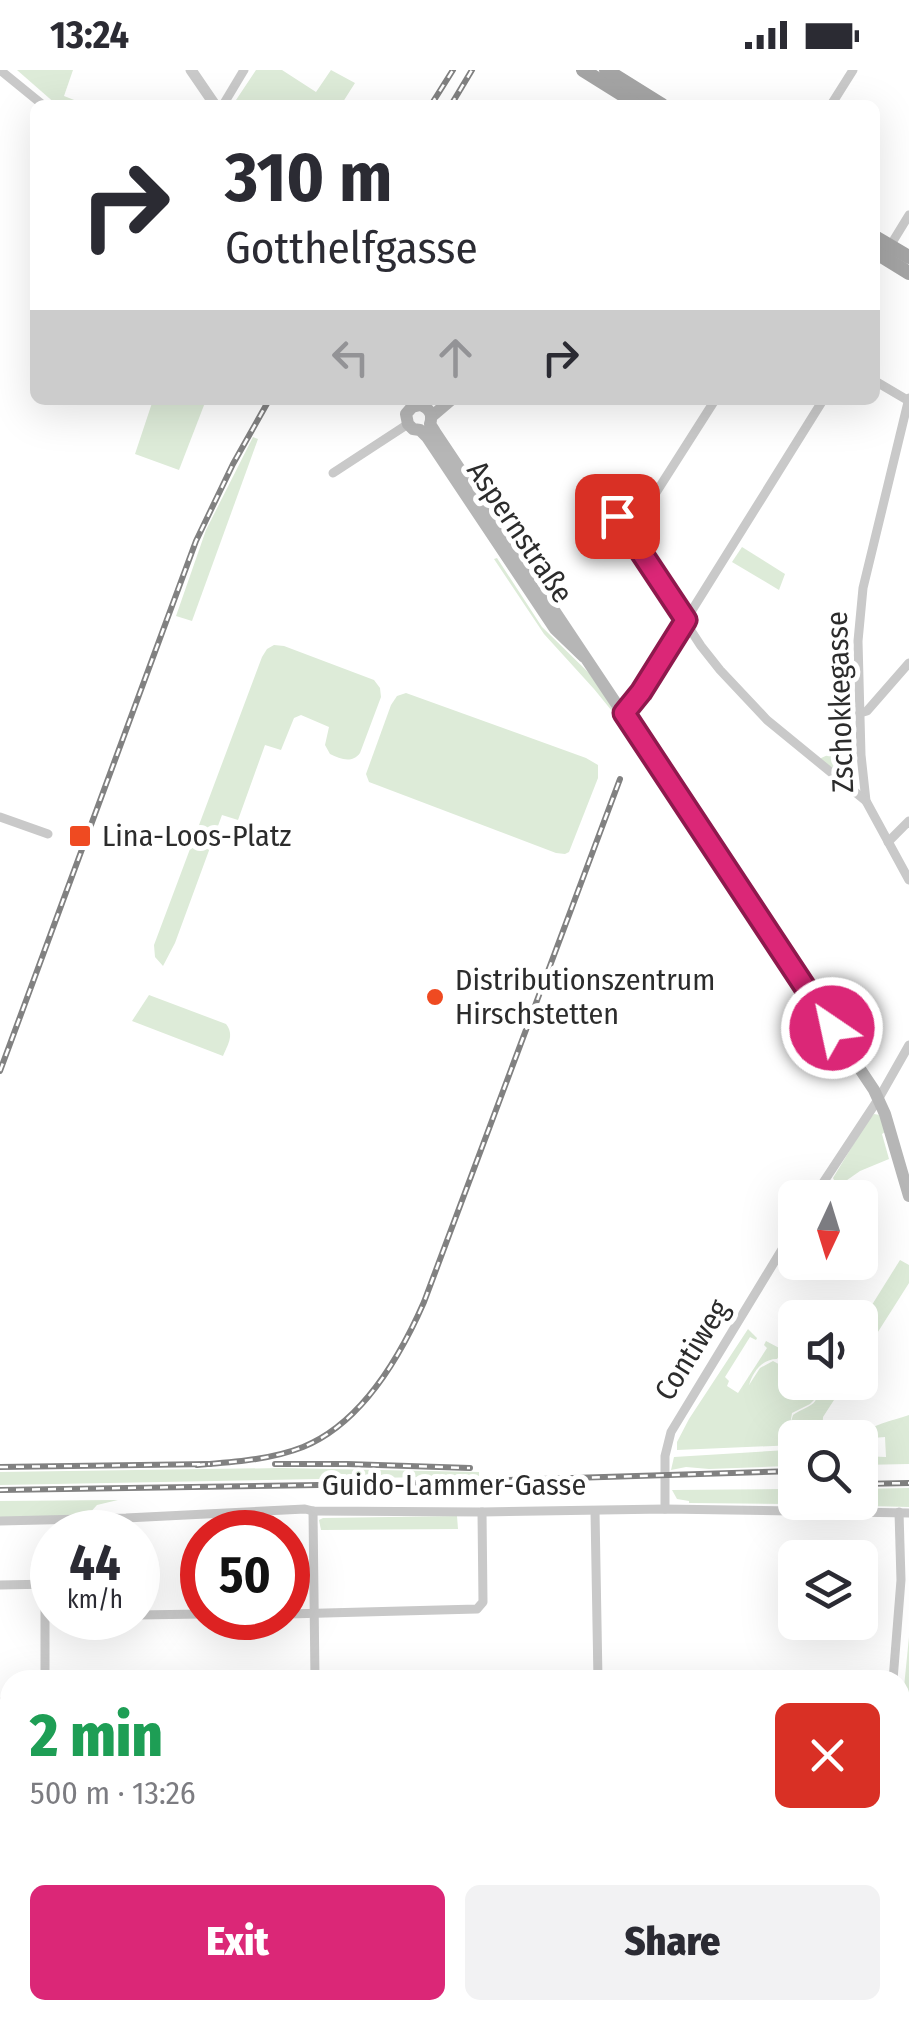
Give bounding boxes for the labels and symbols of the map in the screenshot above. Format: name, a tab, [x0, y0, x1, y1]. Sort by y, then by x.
street label: Aspernstraße	[459, 454, 581, 610]
pin	[575, 474, 660, 559]
street label: Zschokkegasse	[819, 611, 861, 793]
place label: Lina-Loos-Platz	[102, 818, 292, 854]
marker: Lina-Loos-Platz	[67, 823, 93, 849]
place label: Distributionszentrum Hirschstetten	[455, 962, 715, 1032]
position arrow	[780, 976, 884, 1080]
marker: Distributionszentrum Hirschstetten	[424, 986, 446, 1008]
north arrow	[778, 1180, 878, 1280]
street label: Contiweg	[647, 1292, 737, 1407]
street label: Guido-Lammer-Gasse	[322, 1467, 586, 1503]
speed limit sign: 50	[180, 1510, 310, 1640]

